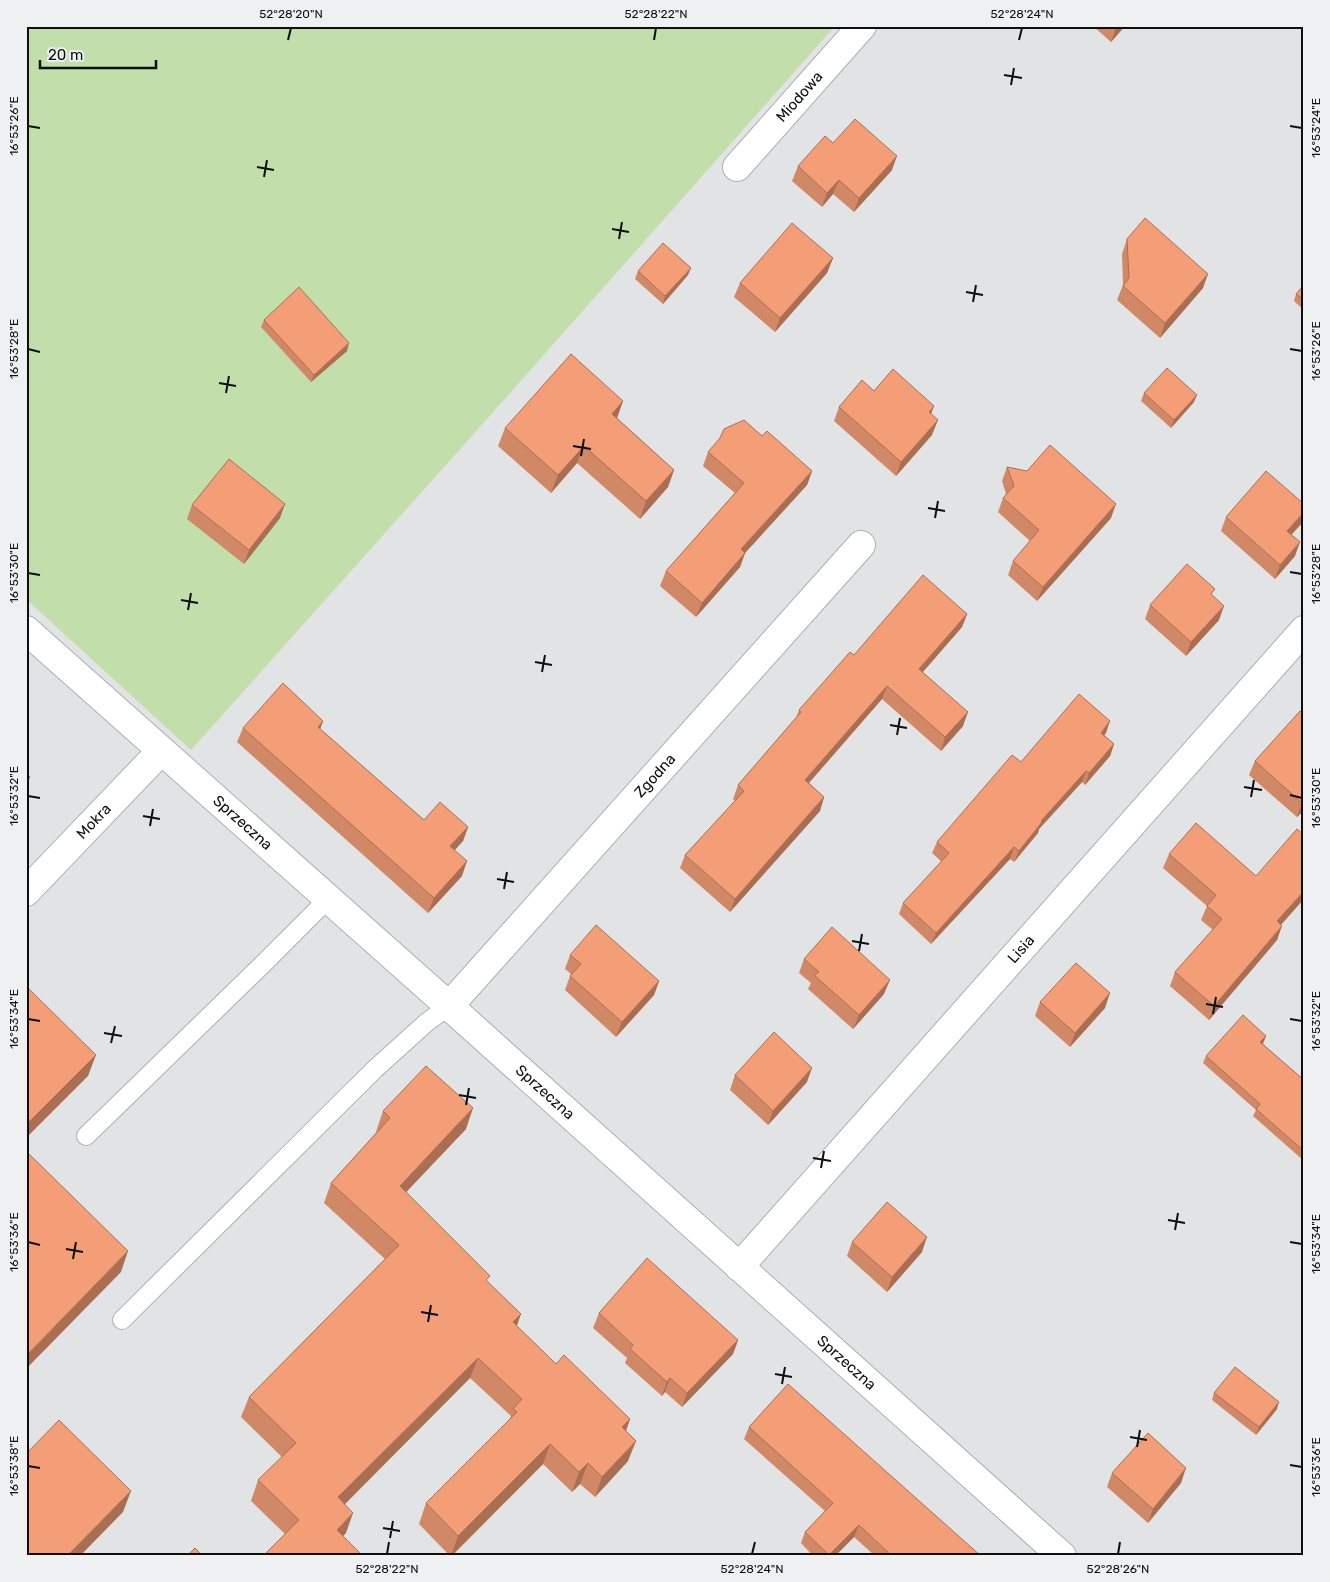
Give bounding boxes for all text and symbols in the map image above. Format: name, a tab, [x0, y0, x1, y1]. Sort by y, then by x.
text: 52°28'20"N	[259, 7, 323, 21]
text: 52°28'22"N	[624, 7, 688, 21]
text: 52°28'24"N	[990, 7, 1054, 21]
scale bar	[40, 38, 156, 70]
text: 20 m	[48, 46, 83, 64]
street label: Miodowa	[772, 68, 827, 126]
text: 16°53'26"E	[7, 96, 21, 156]
text: 16°53'24"E	[1309, 98, 1323, 158]
text: 16°53'28"E	[7, 319, 21, 379]
text: 16°53'26"E	[1309, 321, 1323, 381]
text: 16°53'30"E	[7, 543, 21, 603]
text: 16°53'28"E	[1309, 544, 1323, 604]
street label: Zgodna	[631, 750, 679, 801]
text: 16°53'32"E	[7, 766, 21, 826]
text: 16°53'30"E	[1309, 768, 1323, 828]
street label: Sprzeczna	[209, 792, 276, 854]
street label: Mokra	[73, 800, 115, 843]
street label: Lisia	[1004, 931, 1038, 967]
text: 16°53'34"E	[7, 989, 21, 1049]
text: 16°53'32"E	[1309, 991, 1323, 1051]
street label: Sprzeczna	[512, 1061, 578, 1123]
text: 16°53'36"E	[7, 1212, 21, 1272]
text: 16°53'34"E	[1309, 1214, 1323, 1274]
street label: Sprzeczna	[813, 1331, 880, 1394]
text: 16°53'38"E	[7, 1436, 21, 1496]
text: 16°53'36"E	[1309, 1437, 1323, 1497]
text: 52°28'22"N	[355, 1562, 419, 1576]
text: 52°28'24"N	[720, 1562, 784, 1576]
text: 52°28'26"N	[1087, 1562, 1149, 1576]

